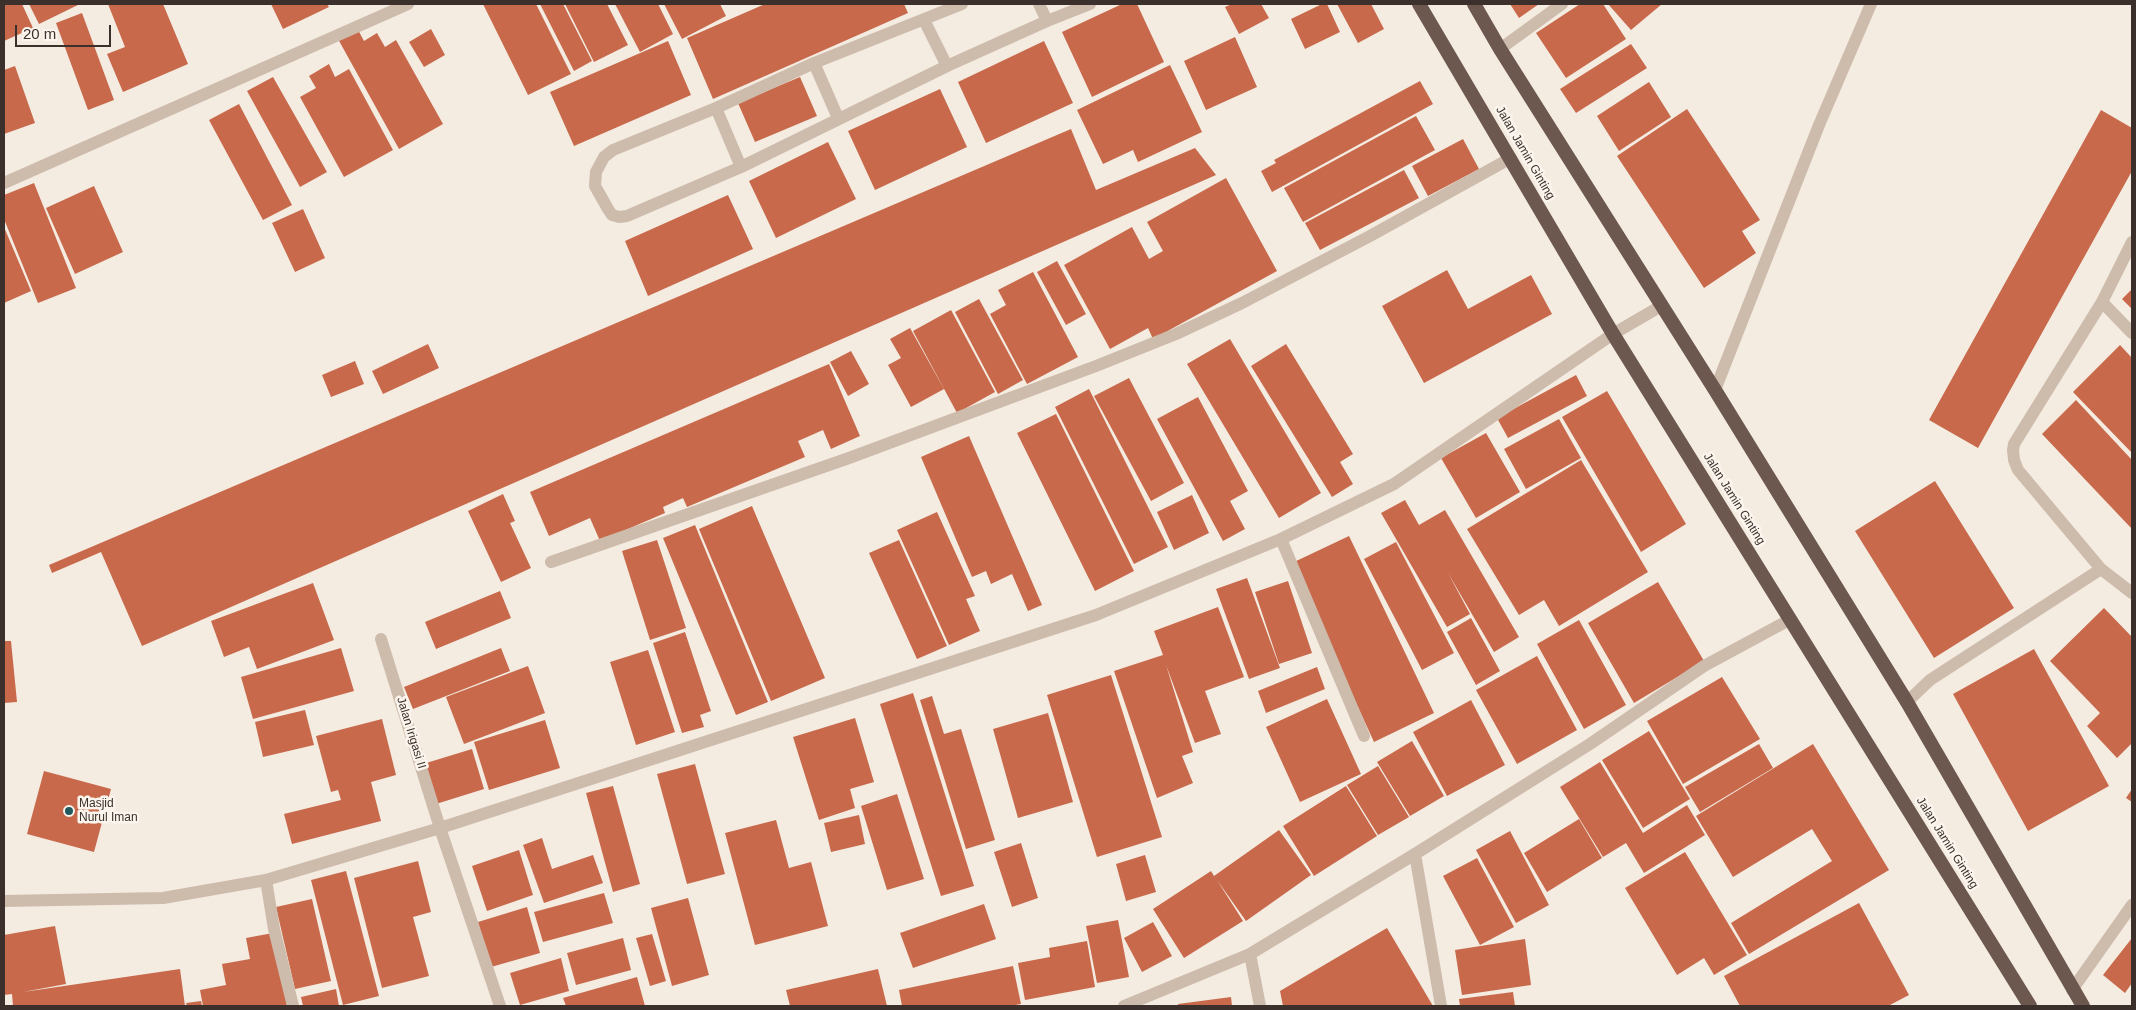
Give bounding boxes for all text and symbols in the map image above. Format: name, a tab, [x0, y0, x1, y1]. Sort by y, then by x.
scale bar	[18, 15, 114, 47]
text: 20 m	[23, 25, 56, 42]
street label: Jalan Jamin Ginting	[1492, 104, 1558, 202]
street label: Jalan Jamin Ginting	[1700, 450, 1768, 548]
street label: Jalan Irigasi II	[393, 695, 429, 771]
street label: Jalan Jamin Ginting	[1913, 794, 1981, 892]
place label: Masjid Nurul Iman	[79, 797, 138, 825]
marker: Masjid Nurul Iman	[63, 805, 75, 817]

